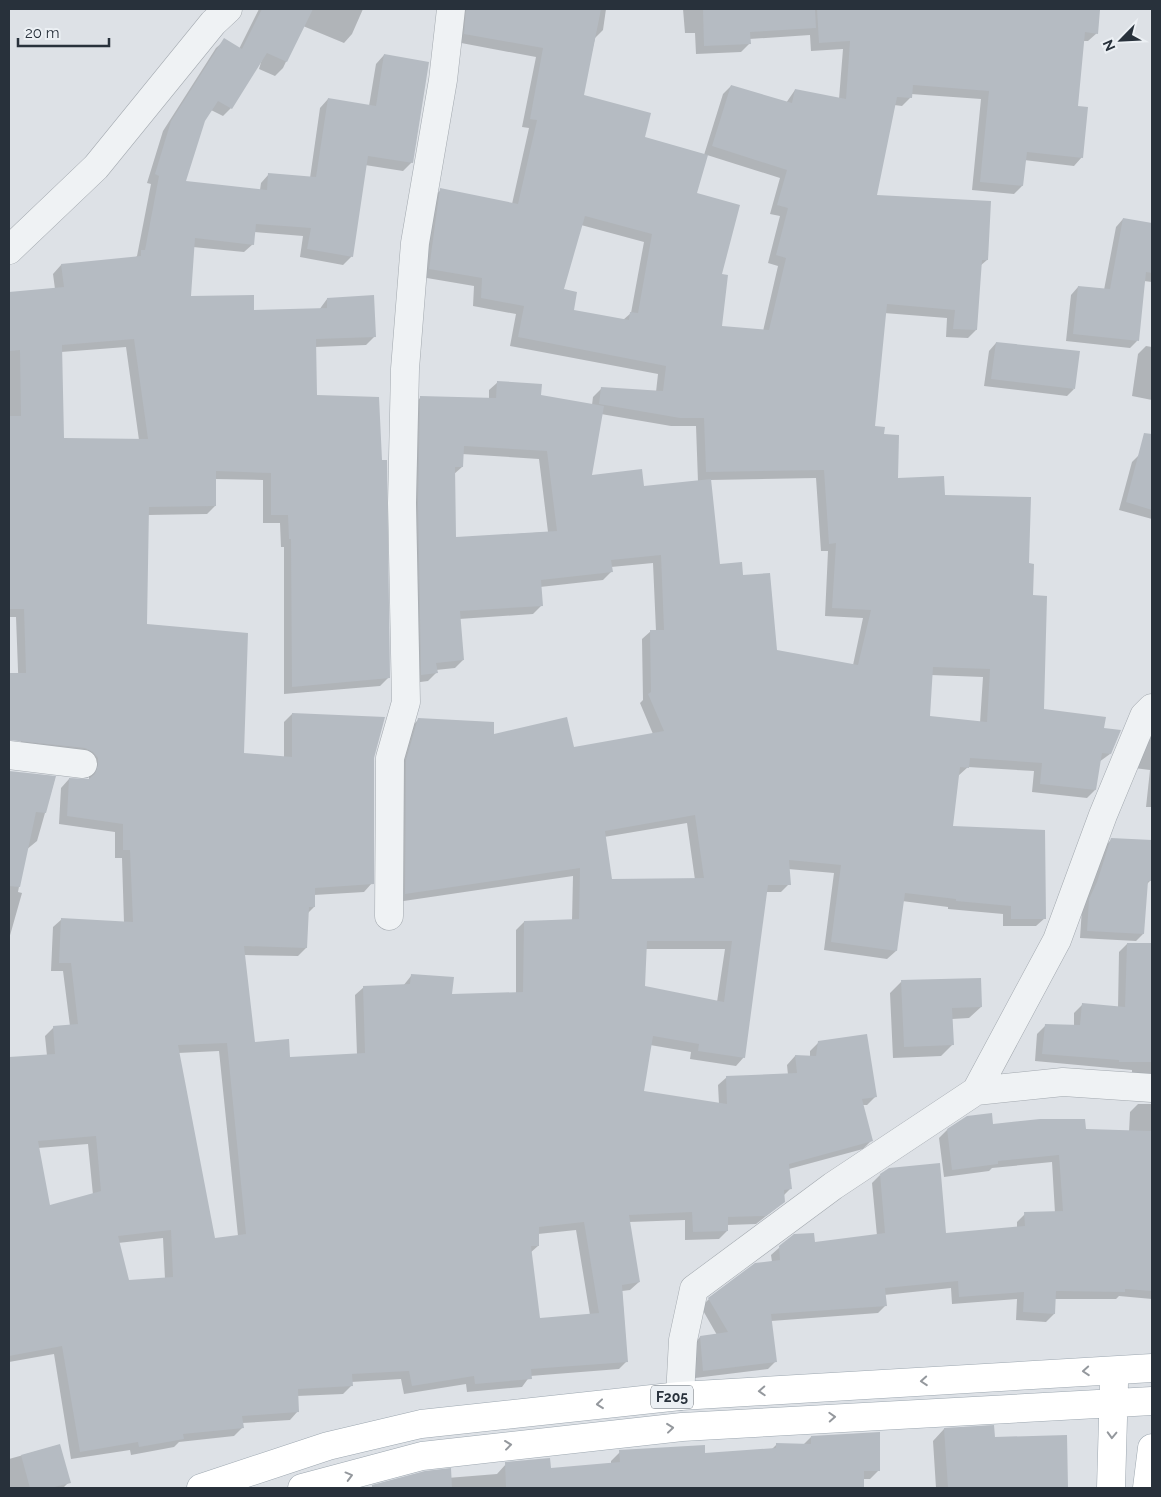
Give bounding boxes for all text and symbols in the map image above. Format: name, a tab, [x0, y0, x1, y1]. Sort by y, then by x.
scale bar	[18, 15, 109, 47]
north arrow	[1096, 15, 1146, 65]
text: 20 m	[25, 24, 60, 42]
text: N	[1100, 37, 1119, 53]
one-way arrow	[1082, 1365, 1090, 1376]
one-way arrow	[920, 1376, 928, 1387]
road number: F205	[651, 1385, 693, 1408]
one-way arrow	[757, 1386, 765, 1397]
one-way arrow	[595, 1398, 603, 1409]
one-way arrow	[828, 1411, 836, 1422]
one-way arrow	[666, 1423, 674, 1434]
one-way arrow	[1107, 1432, 1118, 1440]
one-way arrow	[505, 1440, 513, 1451]
one-way arrow	[345, 1471, 354, 1482]

